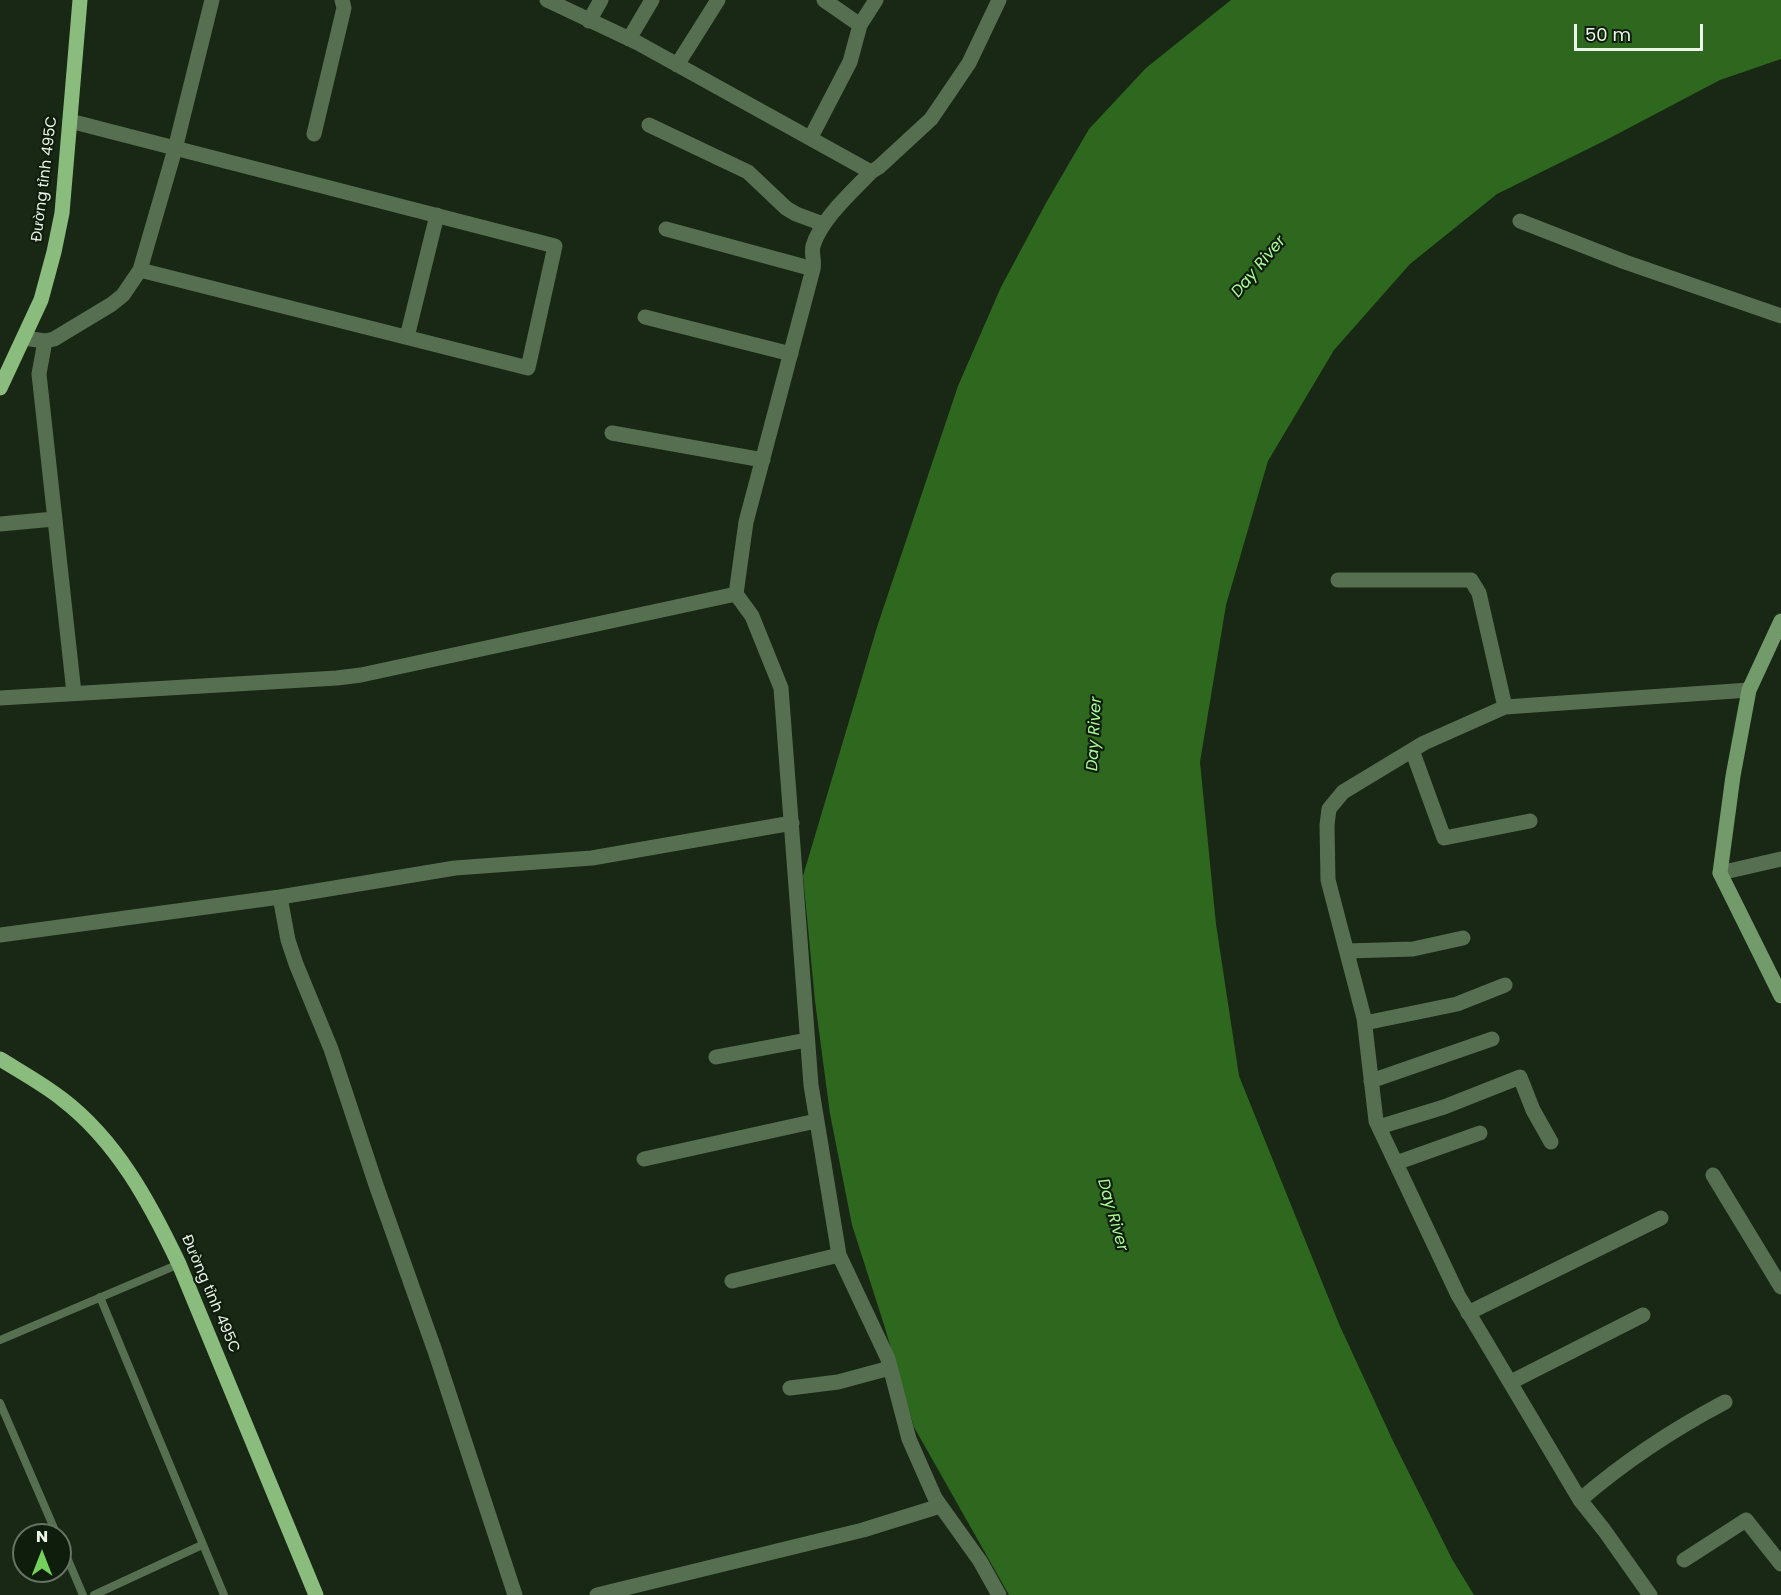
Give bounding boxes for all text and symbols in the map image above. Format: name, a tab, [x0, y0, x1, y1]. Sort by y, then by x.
scale bar	[1577, 12, 1706, 50]
text: 50 m	[1585, 22, 1631, 47]
street label: Đường tỉnh 495C	[28, 115, 62, 243]
water label: Day River	[1228, 232, 1290, 302]
water label: Day River	[1083, 696, 1107, 772]
water label: Day River	[1093, 1177, 1131, 1253]
street label: Đường tỉnh 495C	[177, 1232, 243, 1356]
north arrow	[12, 1523, 72, 1583]
text: N	[36, 1525, 48, 1548]

